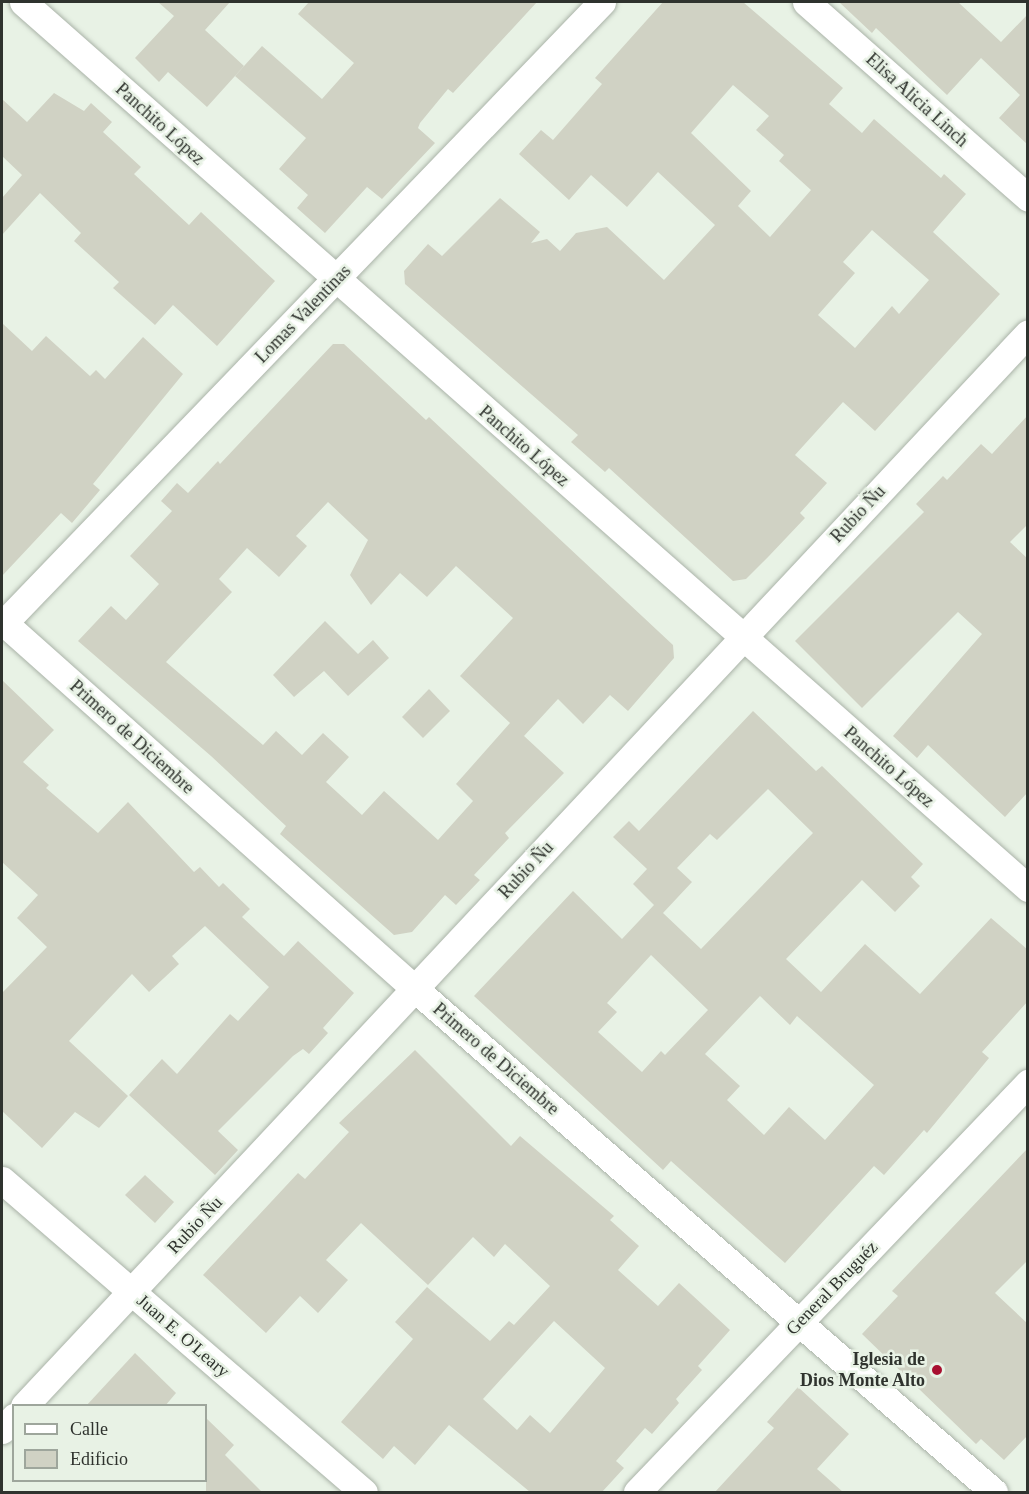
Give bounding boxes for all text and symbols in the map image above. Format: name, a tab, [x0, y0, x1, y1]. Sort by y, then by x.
street label: Elisa Alicia Linch	[861, 48, 973, 152]
street label: Panchito López	[111, 78, 209, 170]
street label: Lomas Valentinas	[251, 260, 355, 368]
street label: Panchito López	[474, 401, 574, 491]
street label: Rubio Ñu	[826, 481, 890, 547]
street label: Primero de Diciembre	[65, 675, 199, 799]
street label: Panchito López	[839, 722, 939, 812]
street label: Rubio Ñu	[494, 837, 558, 903]
street label: Primero de Diciembre	[429, 998, 563, 1120]
street label: Rubio Ñu	[163, 1192, 227, 1258]
street label: General Bruguéz	[782, 1236, 882, 1340]
street label: Juan E. O'Leary	[132, 1290, 234, 1382]
place label: Iglesia de Dios Monte Alto	[799, 1349, 925, 1392]
marker: Iglesia de Dios Monte Alto	[930, 1363, 944, 1377]
legend	[12, 1404, 207, 1482]
text: Calle	[70, 1419, 108, 1439]
text: Edificio	[70, 1449, 128, 1469]

